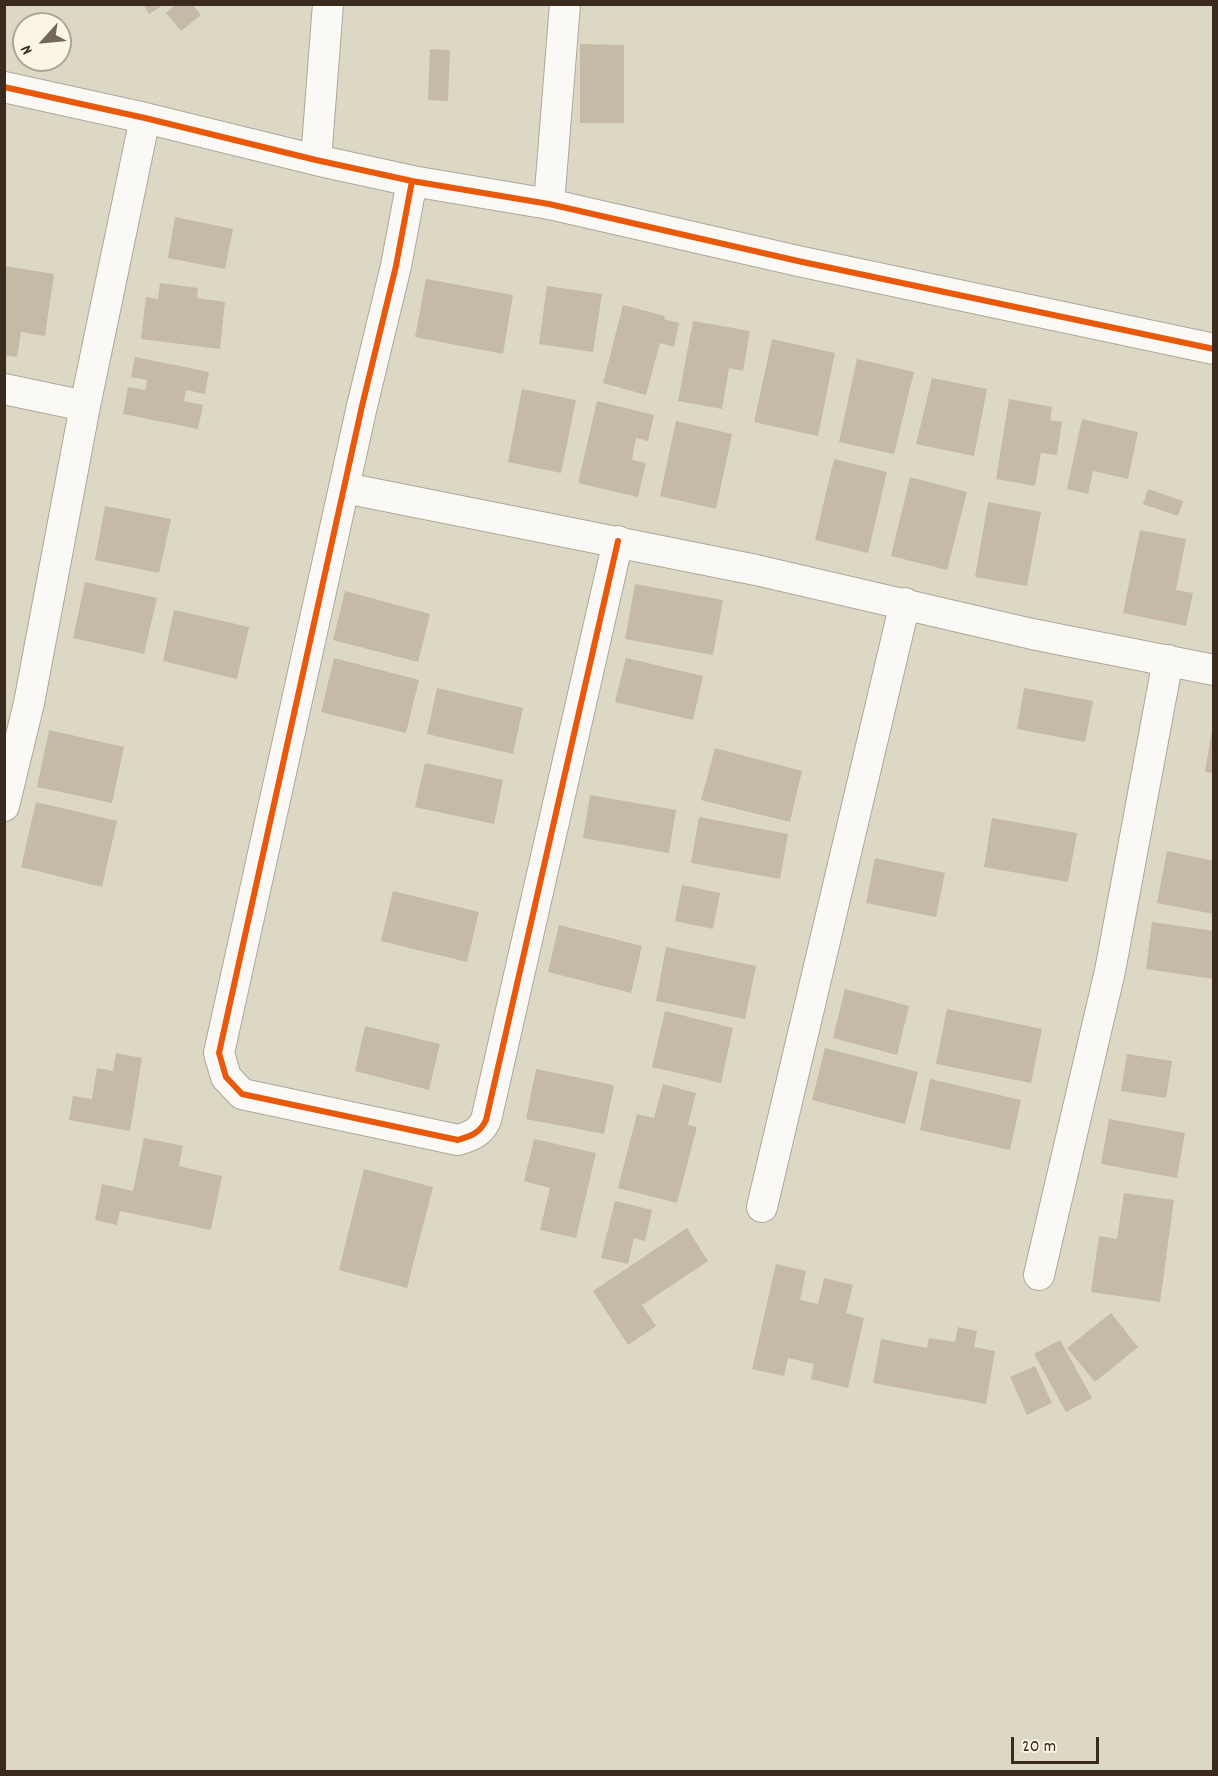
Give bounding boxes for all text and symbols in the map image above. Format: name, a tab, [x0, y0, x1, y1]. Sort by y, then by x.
north arrow	[12, 12, 72, 72]
text: N	[15, 41, 39, 58]
scale bar	[1014, 1725, 1102, 1763]
text: 20 m	[1022, 1735, 1056, 1760]

